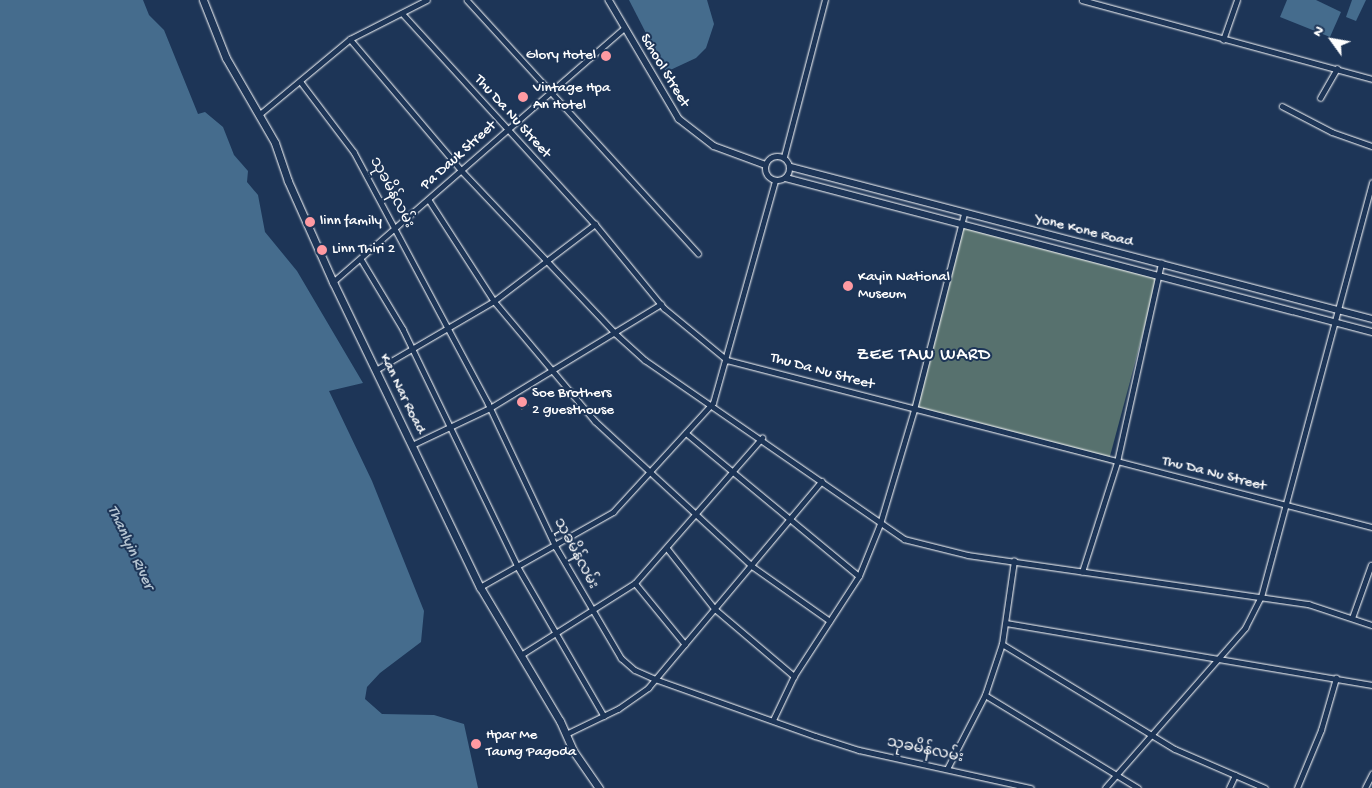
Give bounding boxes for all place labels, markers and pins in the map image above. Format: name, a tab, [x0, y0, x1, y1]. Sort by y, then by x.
place label: Glory Hotel	[526, 47, 596, 65]
marker: Glory Hotel	[600, 50, 612, 62]
place label: Vintage Hpa An Hotel	[533, 79, 610, 114]
marker: Vintage Hpa An Hotel	[517, 91, 529, 103]
place label: linn family	[320, 213, 382, 231]
marker: linn family	[304, 216, 316, 228]
place label: Linn Thiri 2	[332, 241, 395, 259]
marker: Linn Thiri 2	[316, 244, 328, 256]
place label: Kayin National Museum	[858, 268, 950, 303]
marker: Kayin National Museum	[842, 280, 854, 292]
place label: Soe Brothers 2 guesthouse	[532, 384, 614, 419]
marker: Soe Brothers 2 guesthouse	[516, 396, 528, 408]
place label: Hpar Me Taung Pagoda	[486, 726, 576, 761]
marker: Hpar Me Taung Pagoda	[470, 738, 482, 750]

